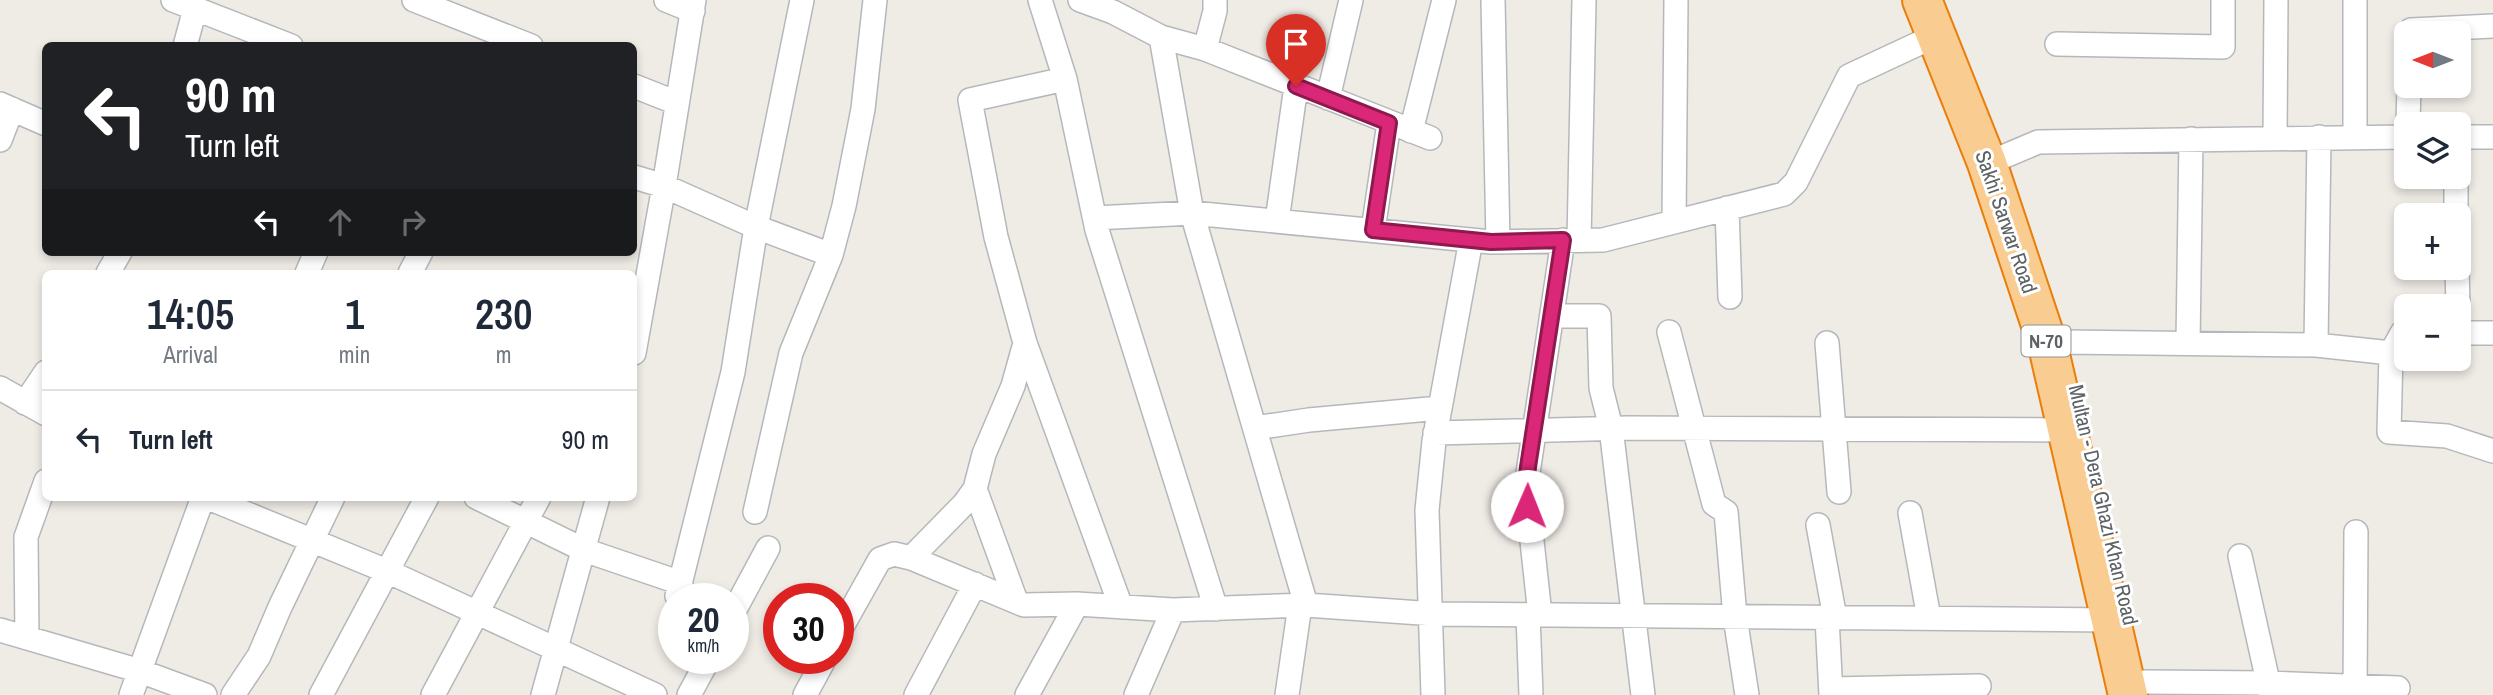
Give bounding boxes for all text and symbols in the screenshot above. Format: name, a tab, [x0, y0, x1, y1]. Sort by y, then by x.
pin	[1266, 14, 1326, 86]
north arrow	[2394, 21, 2471, 98]
map controls	[2394, 21, 2471, 371]
icon: arrive	[1277, 25, 1315, 63]
text: 90 m	[185, 61, 277, 127]
icon: left	[70, 70, 161, 161]
button: layers	[2394, 112, 2471, 189]
text: Turn left	[185, 124, 279, 167]
street label: Sakhi Sarwar Road	[1968, 147, 2044, 297]
icon: left	[248, 203, 286, 241]
icon: ahead	[321, 203, 359, 241]
icon: right	[394, 203, 432, 241]
button: +	[2394, 203, 2471, 280]
text: 14:05	[147, 286, 234, 342]
text: 1	[345, 286, 364, 342]
text: 230	[475, 286, 532, 342]
button: −	[2394, 294, 2471, 371]
road number: N-70	[2022, 326, 2070, 356]
text: Arrival	[163, 339, 218, 370]
text: min	[339, 339, 370, 370]
text: m	[496, 339, 511, 370]
street label: Multan - Dera Ghazi Khan Road	[2062, 382, 2145, 628]
icon: left	[70, 420, 108, 458]
text: Turn left	[129, 422, 213, 457]
text: 90 m	[562, 422, 609, 457]
position arrow	[1490, 469, 1564, 543]
speed limit sign: 30	[763, 583, 854, 674]
text: 20	[688, 596, 719, 643]
text: km/h	[688, 633, 720, 658]

